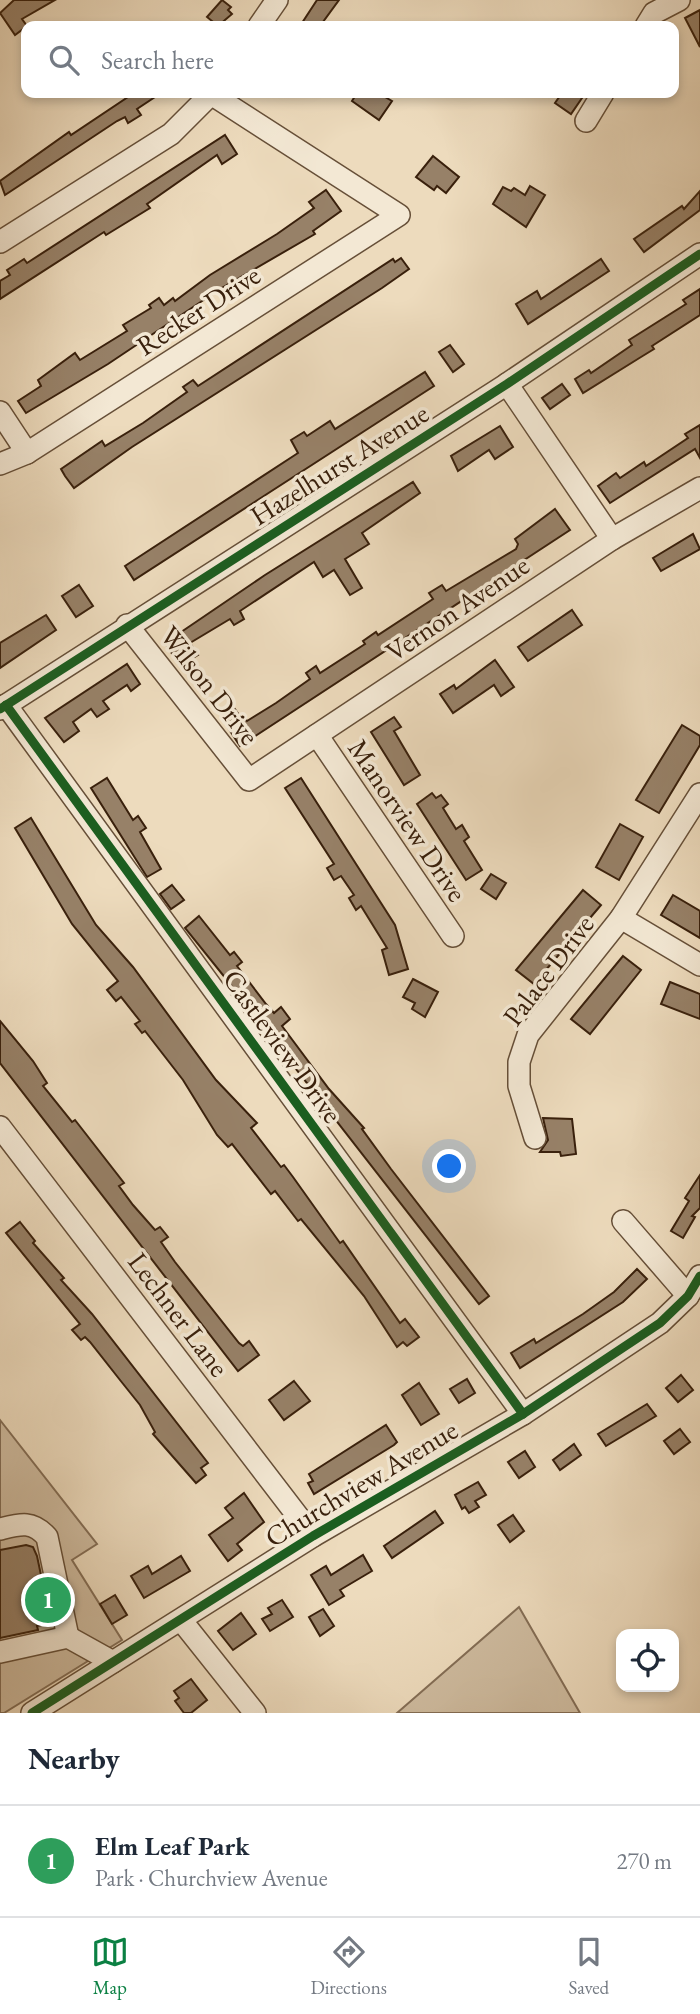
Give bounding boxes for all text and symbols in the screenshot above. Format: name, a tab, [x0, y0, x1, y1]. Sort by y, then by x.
search box	[21, 21, 679, 98]
icon: search	[45, 41, 83, 79]
text: Search here	[101, 43, 214, 77]
street label: Recker Drive	[129, 257, 267, 363]
street label: Hazelhurst Avenue	[243, 395, 435, 533]
street label: Vernon Avenue	[378, 547, 536, 669]
street label: Wilson Drive	[152, 618, 268, 752]
street label: Manorview Drive	[340, 732, 476, 908]
street label: Palace Drive	[494, 907, 602, 1033]
street label: Castleview Drive	[215, 962, 351, 1130]
your location	[432, 1149, 466, 1183]
street label: Lechner Lane	[120, 1245, 238, 1383]
street label: Churchview Avenue	[258, 1411, 464, 1555]
pin: 1	[25, 1574, 71, 1626]
map controls	[616, 1629, 679, 1692]
button: locate	[616, 1629, 679, 1692]
text: Nearby	[28, 1739, 120, 1778]
text: Elm Leaf Park	[95, 1829, 249, 1863]
text: 1	[45, 1846, 57, 1876]
text: 270 m	[616, 1846, 672, 1876]
text: Park · Churchview Avenue	[95, 1863, 328, 1893]
tab: Map	[91, 1933, 129, 2000]
tab: Directions	[310, 1933, 387, 2000]
tab: Saved	[568, 1933, 609, 2000]

